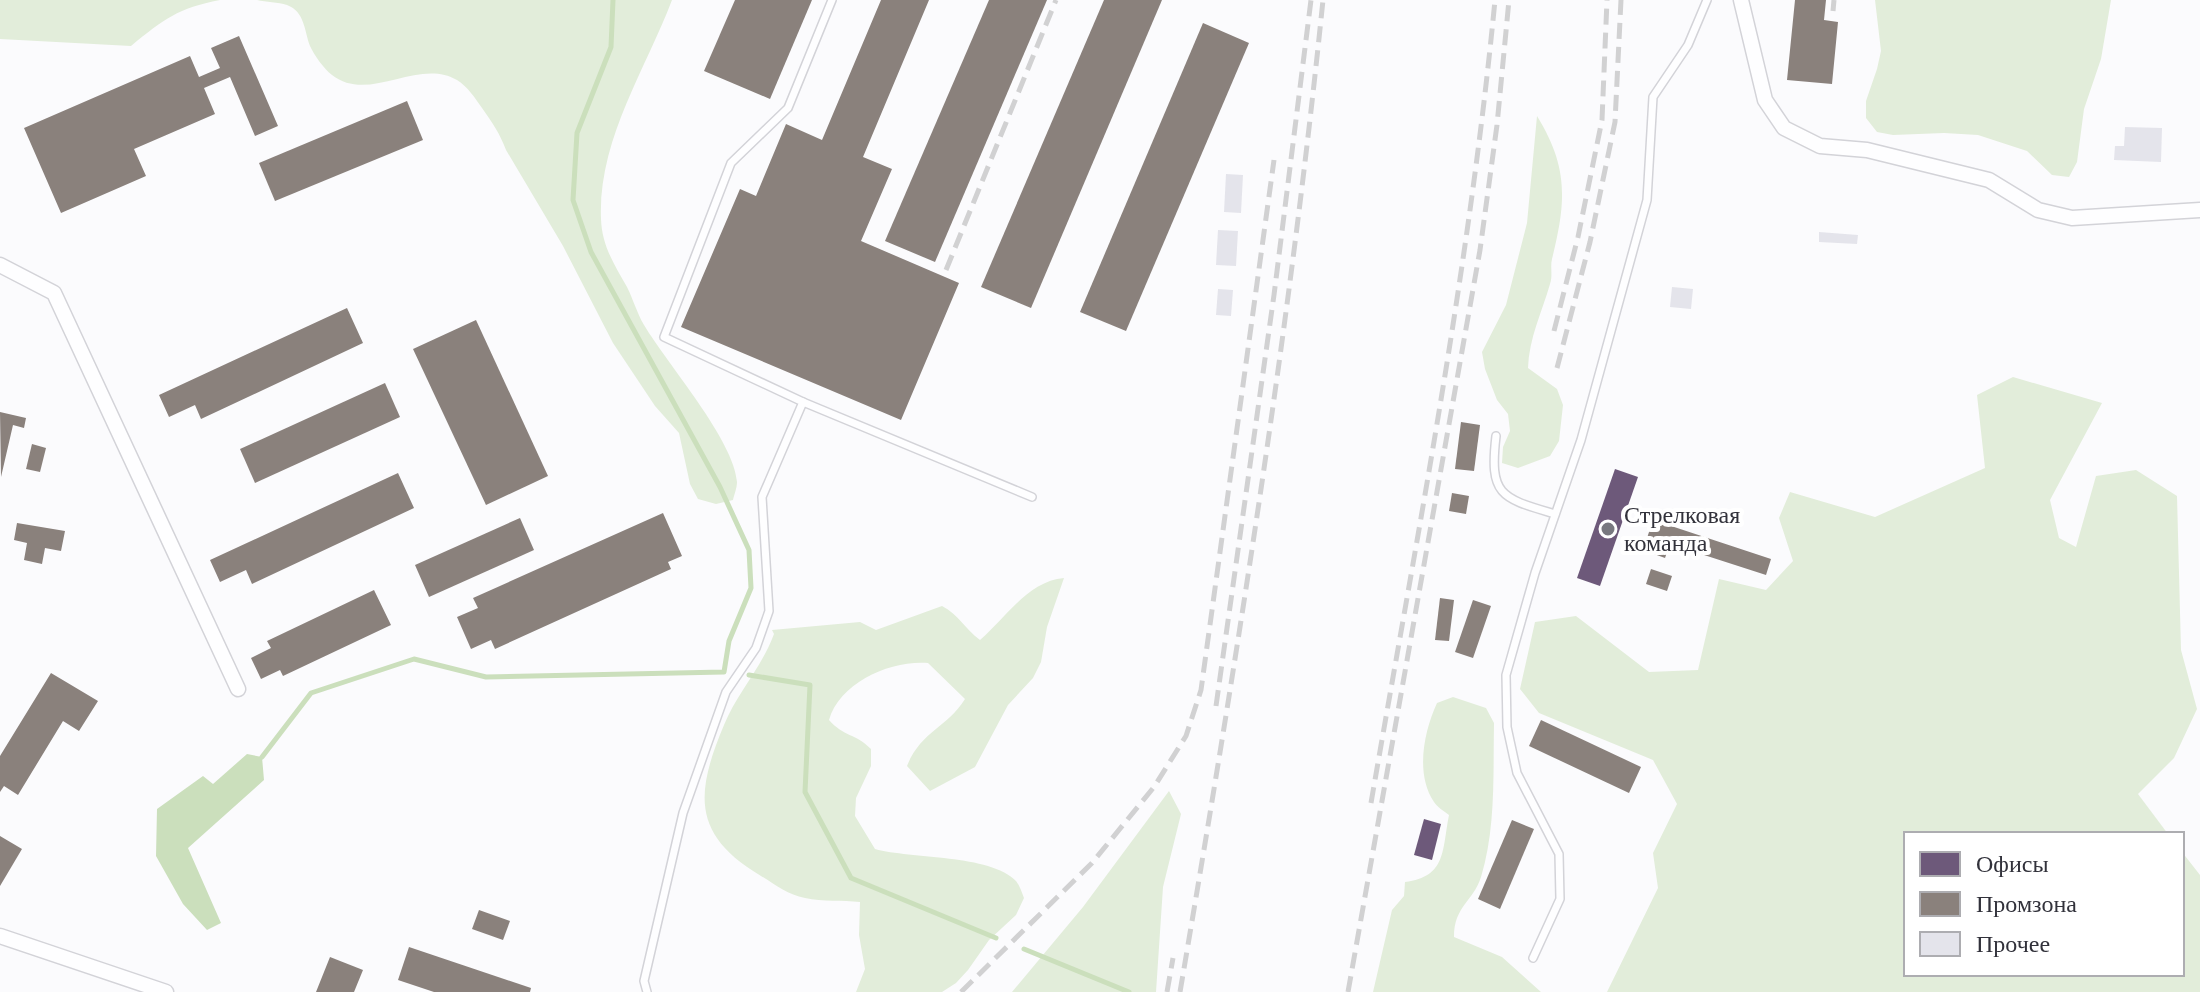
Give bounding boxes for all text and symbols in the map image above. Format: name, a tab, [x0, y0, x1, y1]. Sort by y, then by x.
place label: Стрелковая команда	[1624, 500, 1740, 557]
marker: Стрелковая команда	[1599, 520, 1617, 538]
legend	[1904, 832, 2184, 976]
text: Офисы	[1976, 849, 2049, 878]
text: Промзона	[1976, 889, 2077, 918]
text: Прочее	[1976, 929, 2050, 958]

